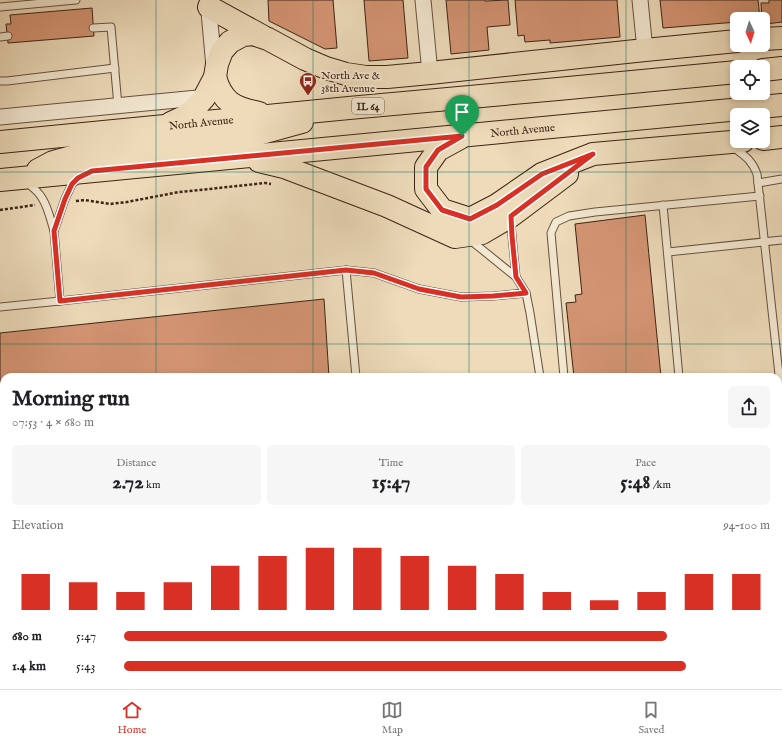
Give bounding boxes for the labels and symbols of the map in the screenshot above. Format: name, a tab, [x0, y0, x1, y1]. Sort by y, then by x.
north arrow	[730, 12, 770, 52]
place label: North Ave & 38th Avenue	[321, 69, 380, 96]
bus stop icon: North Ave & 38th Avenue	[298, 71, 318, 96]
pin	[445, 95, 479, 136]
road number: IL 64	[352, 98, 384, 114]
street label: North Avenue	[168, 113, 234, 134]
street label: North Avenue	[490, 121, 556, 141]

